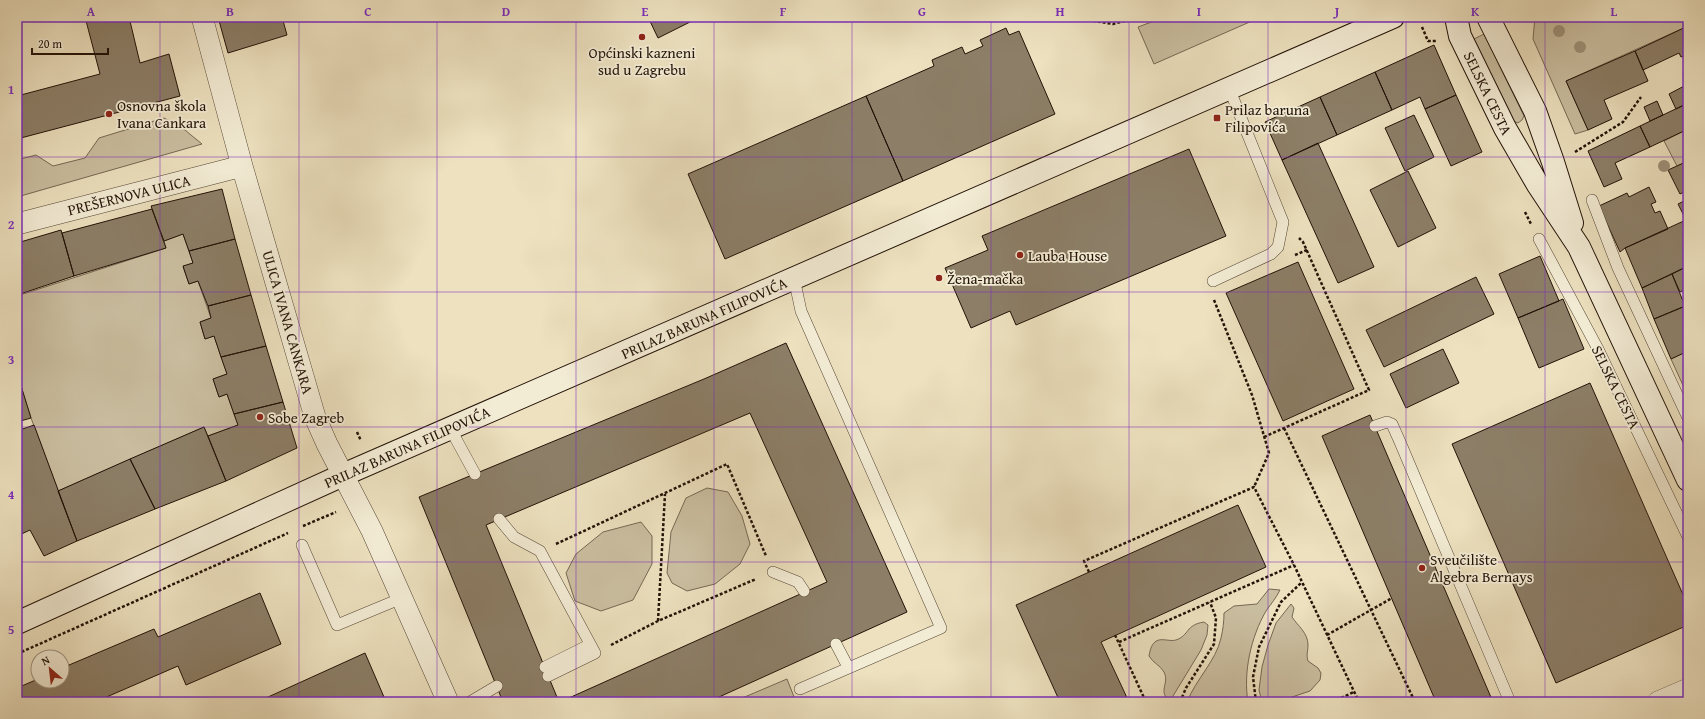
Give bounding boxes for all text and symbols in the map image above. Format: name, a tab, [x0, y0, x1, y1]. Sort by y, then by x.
text: A	[87, 2, 96, 21]
text: B	[226, 2, 234, 21]
text: C	[364, 2, 372, 21]
text: D	[502, 2, 510, 21]
text: E	[642, 2, 649, 21]
text: F	[780, 2, 787, 21]
text: G	[918, 2, 926, 21]
text: H	[1055, 2, 1065, 21]
text: I	[1197, 2, 1201, 21]
text: J	[1333, 2, 1340, 21]
text: K	[1471, 2, 1480, 21]
text: L	[1611, 2, 1618, 21]
scale bar	[32, 30, 108, 56]
marker: Općinski kazneni sud u Zagrebu	[637, 32, 647, 42]
text: 20 m	[38, 35, 62, 52]
place label: Općinski kazneni sud u Zagrebu	[589, 42, 695, 80]
street label: SELSKA CESTA	[1459, 48, 1517, 138]
text: 1	[8, 80, 14, 99]
place label: Osnovna škola Ivana Cankara	[117, 95, 206, 133]
place label: Prilaz baruna Filipovića	[1225, 99, 1309, 137]
marker: Osnovna škola Ivana Cankara	[104, 109, 114, 119]
marker: Prilaz baruna Filipovića	[1212, 113, 1222, 123]
street label: PREŠERNOVA ULICA	[65, 170, 193, 220]
text: 2	[8, 215, 15, 234]
place label: Lauba House	[1028, 245, 1107, 266]
street label: ULICA IVANA CANKARA	[257, 248, 319, 396]
marker: Lauba House	[1015, 250, 1025, 260]
place label: Žena-mačka	[947, 268, 1023, 289]
street label: PRILAZ BARUNA FILIPOVIĆA	[618, 272, 790, 364]
marker: Žena-mačka	[934, 273, 944, 283]
street label: SELSKA CESTA	[1587, 342, 1645, 432]
text: 3	[8, 350, 14, 369]
street label: PRILAZ BARUNA FILIPOVIĆA	[321, 401, 493, 493]
place label: Sobe Zagreb	[268, 407, 345, 428]
marker: Sobe Zagreb	[255, 412, 265, 422]
text: 4	[8, 485, 15, 504]
place label: Sveučilište Algebra Bernays	[1430, 549, 1533, 587]
marker: Sveučilište Algebra Bernays	[1417, 563, 1427, 573]
text: 5	[8, 620, 15, 639]
north arrow	[30, 649, 70, 689]
text: N	[38, 651, 53, 669]

